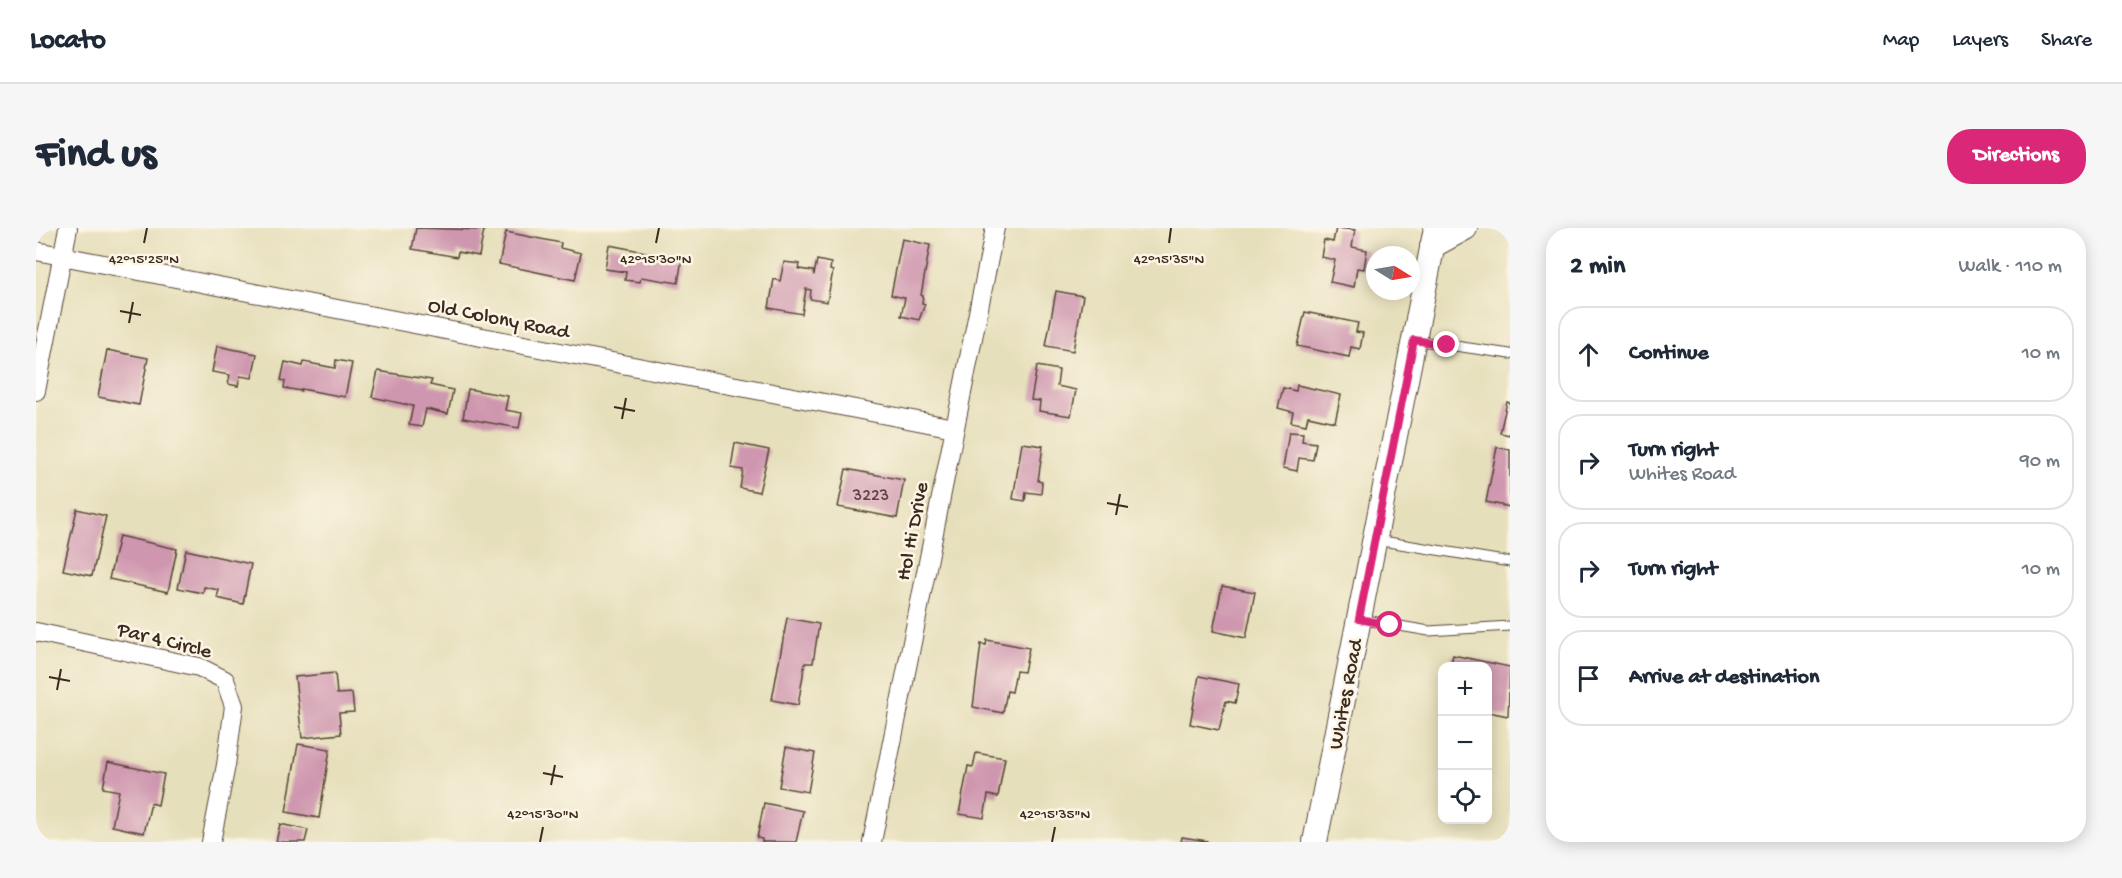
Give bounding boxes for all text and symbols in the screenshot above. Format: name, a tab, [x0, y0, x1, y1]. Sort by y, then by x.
text: Locato	[30, 25, 106, 58]
text: Map	[1883, 29, 1919, 54]
text: Layers	[1952, 29, 2008, 54]
text: Share	[2041, 29, 2092, 54]
button: Directions	[1947, 129, 2086, 184]
text: Find us	[36, 132, 156, 181]
north arrow	[1366, 246, 1420, 300]
text: 42°15'25"N	[109, 251, 179, 269]
text: 42°15'30"N	[620, 251, 692, 269]
text: 42°15'35"N	[1134, 251, 1205, 269]
text: 2 min	[1570, 252, 1625, 283]
text: Walk · 110 m	[1958, 256, 2062, 279]
street label: Old Colony Road	[426, 294, 573, 347]
route end	[1433, 331, 1459, 357]
icon: ahead	[1572, 338, 1605, 371]
text: Continue	[1629, 341, 1709, 367]
text: 10 m	[2022, 343, 2060, 366]
text: Turn right	[1629, 438, 1717, 464]
icon: right	[1572, 446, 1605, 479]
text: 90 m	[2020, 451, 2060, 474]
text: Whites Road	[1629, 464, 1735, 487]
street label: Hol Hi Drive	[893, 479, 936, 583]
house number: 3223	[852, 486, 889, 507]
icon: right	[1572, 554, 1605, 587]
text: Turn right	[1629, 557, 1717, 583]
text: 10 m	[2022, 559, 2060, 582]
route start	[1376, 611, 1402, 637]
street label: Par 4 Circle	[113, 618, 215, 666]
street label: Whites Road	[1325, 636, 1371, 752]
map controls	[1438, 662, 1492, 824]
button: +	[1438, 662, 1492, 716]
icon: arrive	[1572, 662, 1605, 695]
text: Arrive at destination	[1629, 665, 1819, 691]
button: −	[1438, 716, 1492, 770]
button: locate	[1438, 770, 1492, 824]
text: 42°15'30"N	[507, 806, 579, 824]
text: 42°15'35"N	[1020, 806, 1091, 824]

